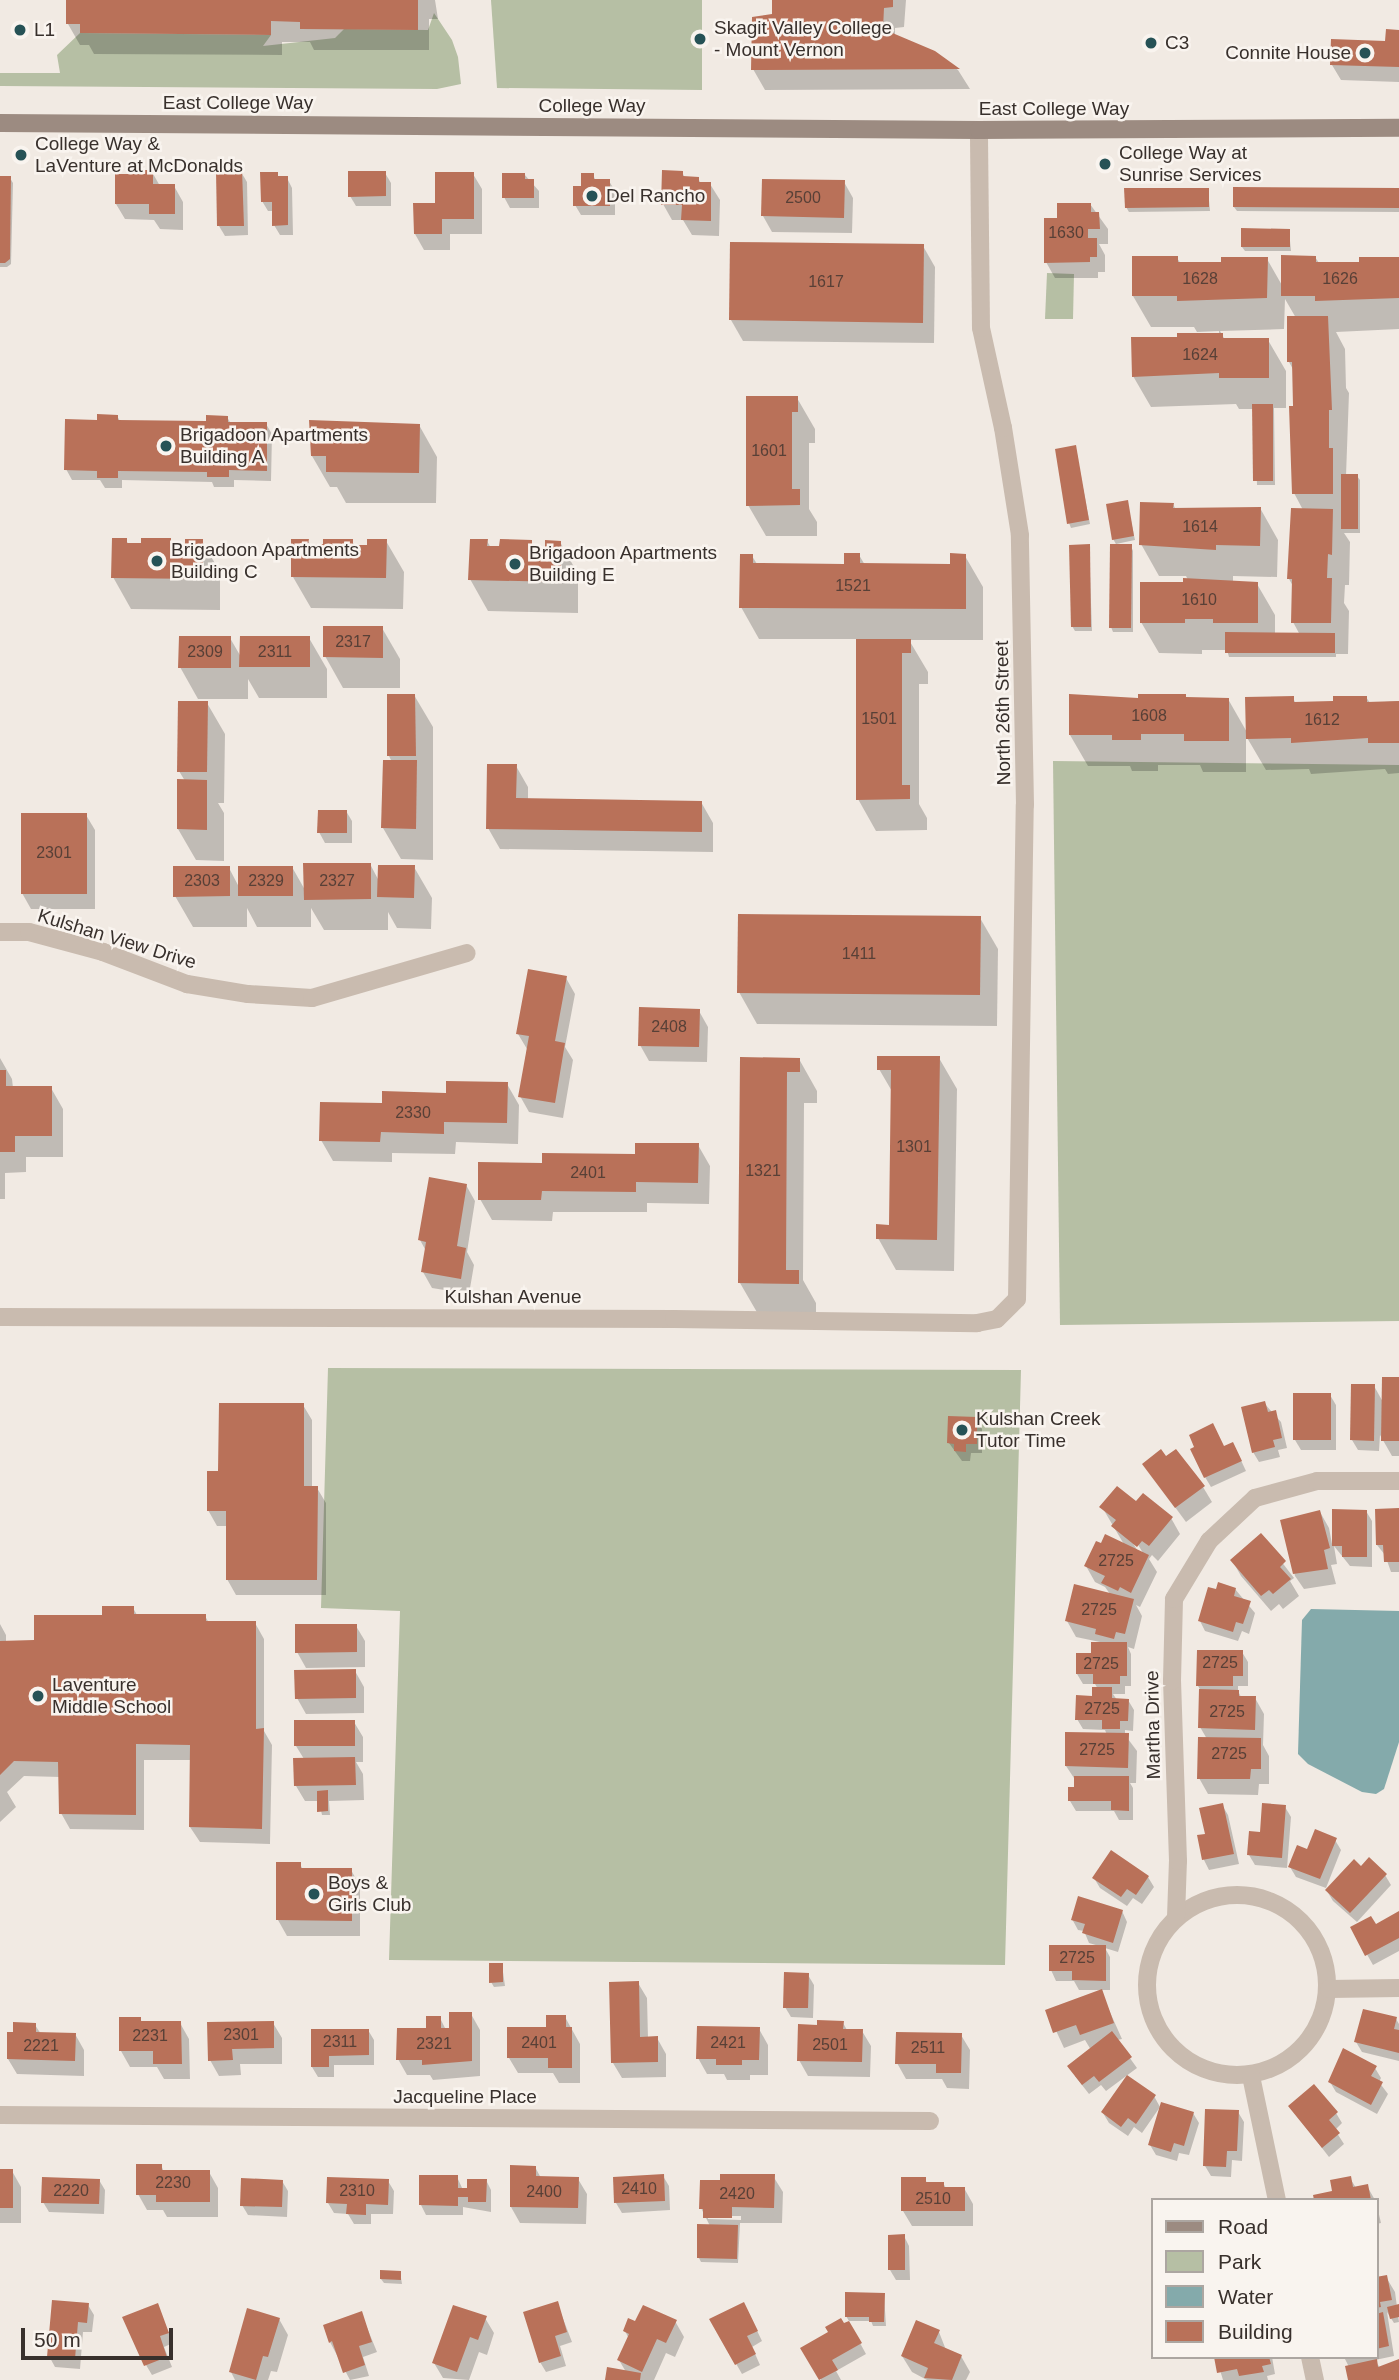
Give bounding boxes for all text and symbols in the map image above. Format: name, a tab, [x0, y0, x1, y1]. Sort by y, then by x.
place label: Skagit Valley College - Mount Vernon	[714, 17, 892, 61]
place label: L1	[34, 19, 55, 41]
marker: L1	[12, 22, 28, 38]
marker: Skagit Valley College - Mount Vernon	[692, 31, 708, 47]
place label: C3	[1165, 32, 1189, 54]
marker: C3	[1143, 35, 1159, 51]
place label: Connite House	[1225, 42, 1351, 64]
marker: Connite House	[1357, 45, 1373, 61]
street label: East College Way	[163, 92, 313, 114]
street label: College Way	[538, 95, 646, 117]
street label: East College Way	[979, 98, 1129, 120]
place label: College Way & LaVenture at McDonalds	[35, 133, 243, 177]
place label: College Way at Sunrise Services	[1119, 142, 1262, 186]
marker: College Way & LaVenture at McDonalds	[13, 147, 29, 163]
marker: College Way at Sunrise Services	[1097, 156, 1113, 172]
place label: Del Rancho	[606, 185, 705, 207]
marker: Del Rancho	[584, 188, 600, 204]
house number: 2500	[785, 188, 821, 208]
house number: 1630	[1048, 223, 1084, 243]
house number: 1628	[1182, 269, 1218, 289]
house number: 1626	[1322, 269, 1358, 289]
house number: 1617	[808, 272, 844, 292]
house number: 1624	[1182, 345, 1218, 365]
place label: Brigadoon Apartments Building A	[180, 424, 369, 468]
marker: Brigadoon Apartments Building A	[158, 438, 174, 454]
house number: 1601	[751, 441, 787, 461]
house number: 1614	[1182, 517, 1218, 537]
place label: Brigadoon Apartments Building C	[171, 539, 360, 583]
place label: Brigadoon Apartments Building E	[529, 542, 718, 586]
marker: Brigadoon Apartments Building C	[149, 553, 165, 569]
marker: Brigadoon Apartments Building E	[507, 556, 523, 572]
house number: 1521	[835, 576, 871, 596]
house number: 1610	[1181, 590, 1217, 610]
house number: 2317	[335, 632, 371, 652]
street label: North 26th Street	[990, 640, 1016, 786]
house number: 2309	[187, 642, 223, 662]
house number: 2311	[258, 642, 292, 662]
house number: 1608	[1131, 706, 1167, 726]
house number: 1501	[861, 709, 897, 729]
house number: 1612	[1304, 710, 1340, 730]
house number: 2301	[36, 843, 72, 863]
house number: 2303	[184, 871, 220, 891]
house number: 2329	[248, 871, 284, 891]
house number: 2327	[319, 871, 355, 891]
street label: Kulshan View Drive	[35, 904, 199, 974]
house number: 1411	[842, 944, 876, 964]
house number: 2408	[651, 1017, 687, 1037]
house number: 2330	[395, 1103, 431, 1123]
house number: 1301	[896, 1137, 932, 1157]
house number: 1321	[745, 1161, 781, 1181]
house number: 2401	[570, 1163, 606, 1183]
street label: Kulshan Avenue	[444, 1286, 582, 1308]
place label: Kulshan Creek Tutor Time	[976, 1408, 1101, 1452]
marker: Kulshan Creek Tutor Time	[954, 1422, 970, 1438]
house number: 2725	[1098, 1551, 1134, 1571]
house number: 2725	[1081, 1600, 1117, 1620]
house number: 2725	[1202, 1653, 1238, 1673]
house number: 2725	[1083, 1654, 1119, 1674]
street label: Martha Drive	[1141, 1670, 1165, 1780]
place label: Laventure Middle School	[52, 1674, 171, 1718]
marker: Laventure Middle School	[30, 1688, 46, 1704]
house number: 2725	[1084, 1699, 1120, 1719]
house number: 2725	[1209, 1702, 1245, 1722]
house number: 2725	[1079, 1740, 1115, 1760]
house number: 2725	[1211, 1744, 1247, 1764]
place label: Boys & Girls Club	[328, 1872, 411, 1916]
marker: Boys & Girls Club	[306, 1886, 322, 1902]
house number: 2725	[1059, 1948, 1095, 1968]
house number: 2301	[223, 2025, 259, 2045]
house number: 2231	[132, 2026, 168, 2046]
house number: 2311	[323, 2032, 357, 2052]
house number: 2401	[521, 2033, 557, 2053]
house number: 2421	[710, 2033, 746, 2053]
house number: 2321	[416, 2034, 452, 2054]
house number: 2501	[812, 2035, 848, 2055]
house number: 2221	[23, 2036, 59, 2056]
house number: 2511	[911, 2038, 945, 2058]
street label: Jacqueline Place	[393, 2086, 537, 2108]
house number: 2230	[155, 2173, 191, 2193]
house number: 2410	[621, 2179, 657, 2199]
house number: 2220	[53, 2181, 89, 2201]
house number: 2310	[339, 2181, 375, 2201]
house number: 2400	[526, 2182, 562, 2202]
house number: 2420	[719, 2184, 755, 2204]
house number: 2510	[915, 2189, 951, 2209]
legend	[1150, 2198, 1378, 2359]
text: Road	[1218, 2215, 1268, 2238]
text: Park	[1218, 2250, 1261, 2273]
text: Water	[1218, 2285, 1273, 2308]
scale bar	[24, 2314, 177, 2358]
text: Building	[1218, 2320, 1293, 2343]
text: 50 m	[34, 2328, 81, 2351]

